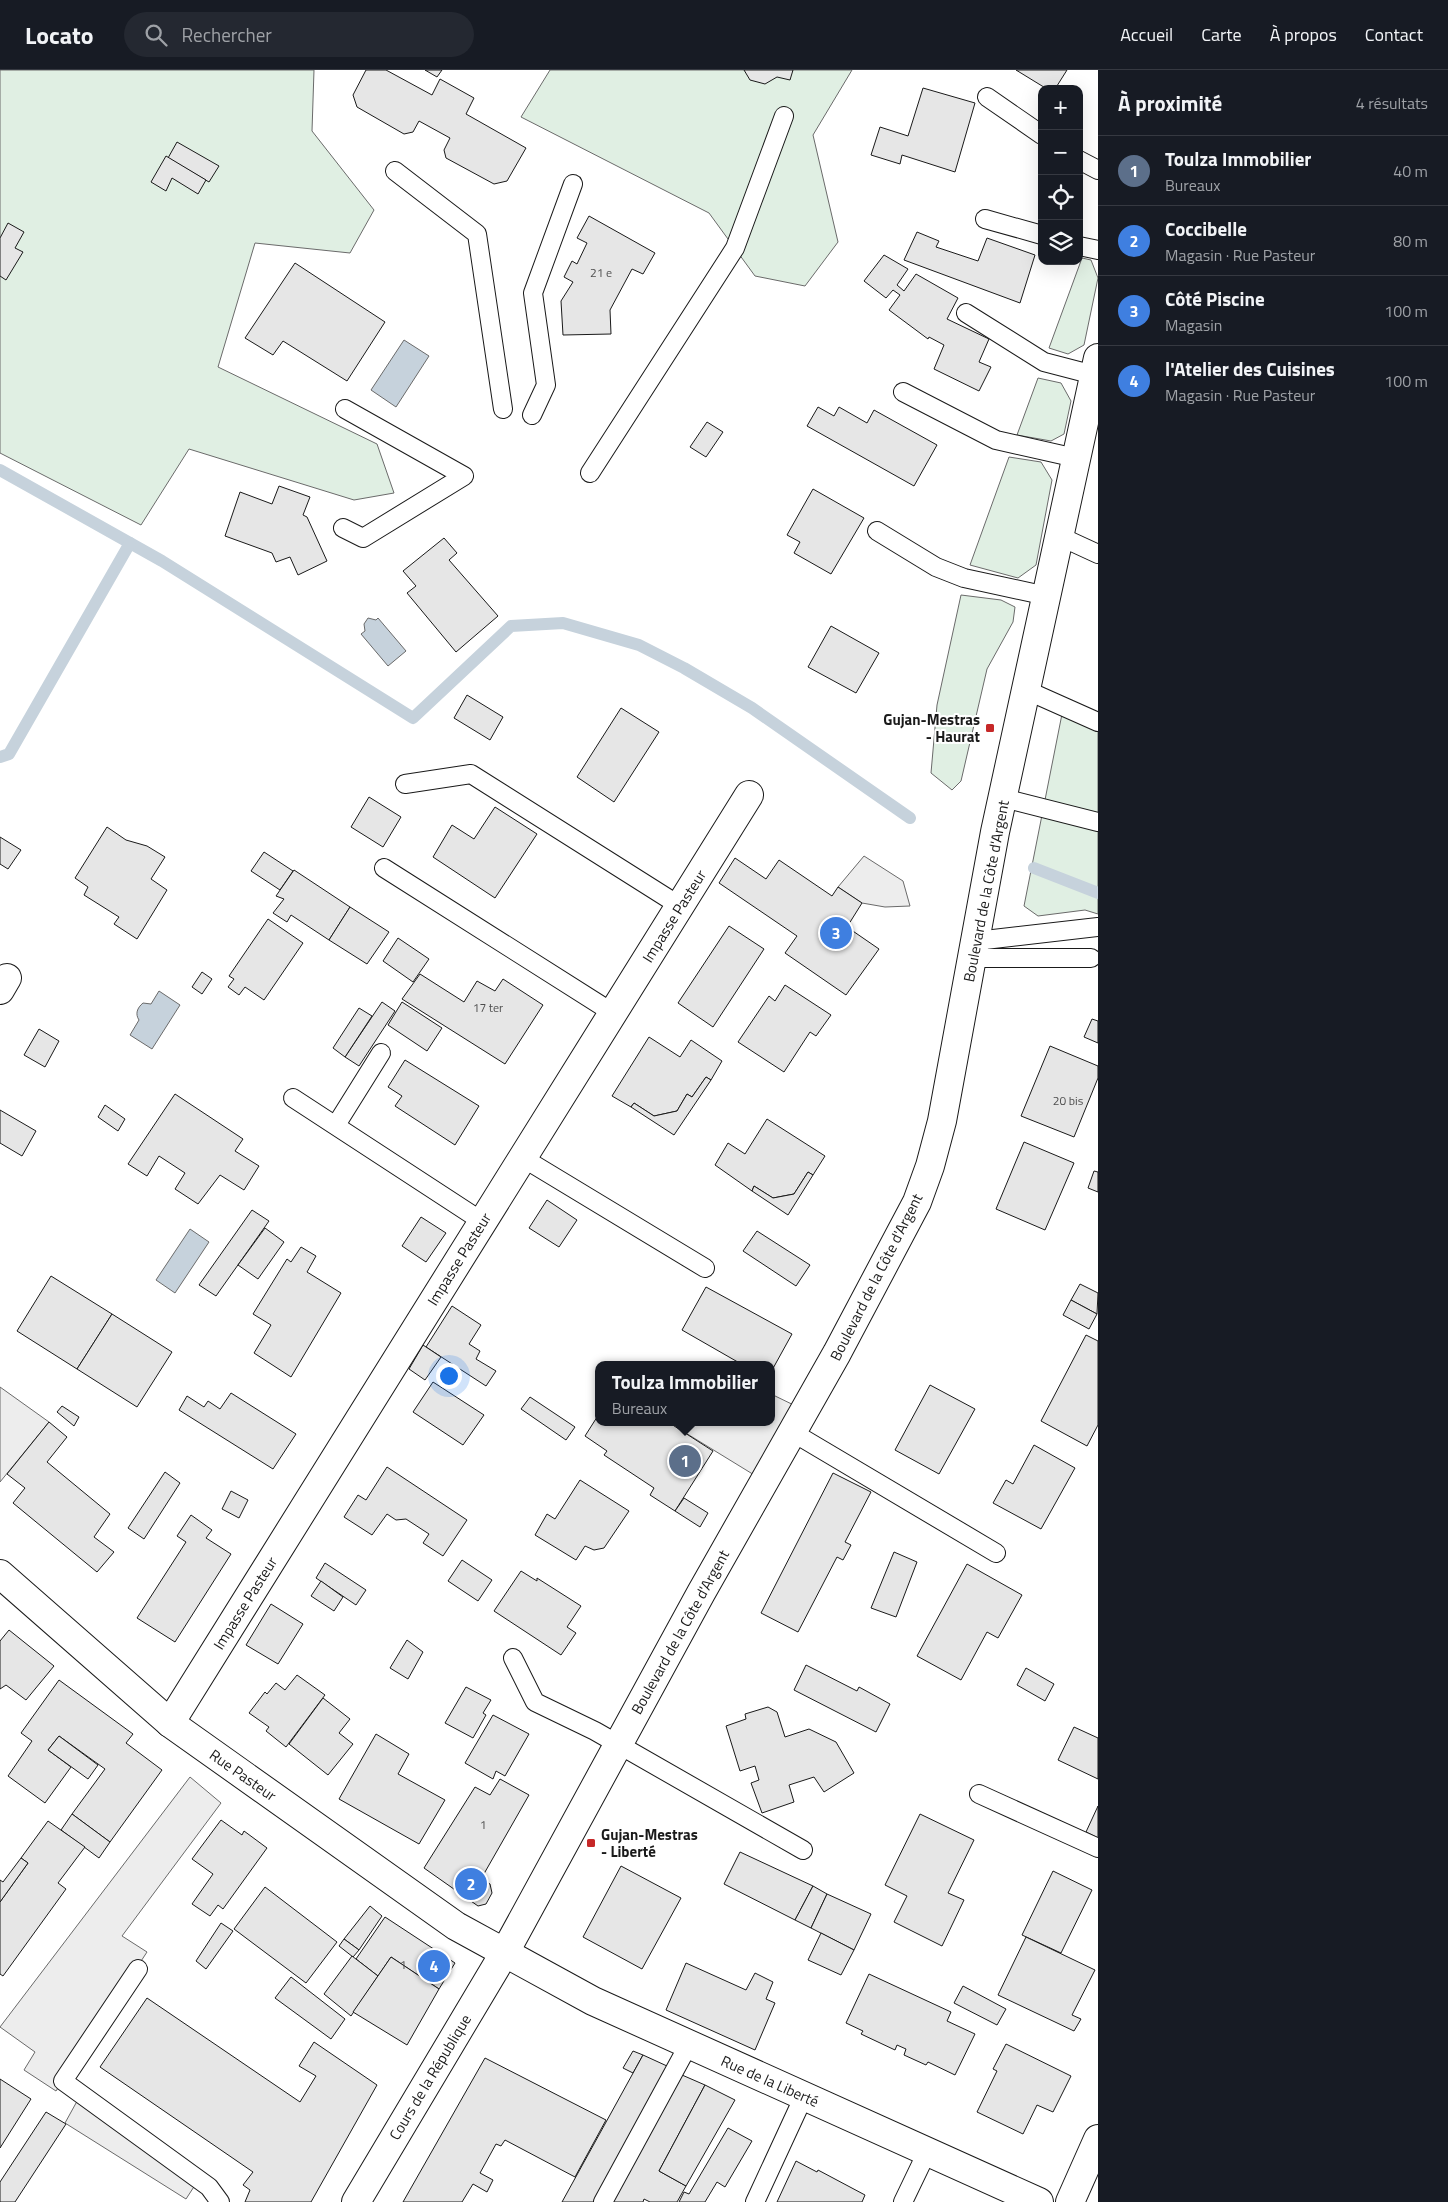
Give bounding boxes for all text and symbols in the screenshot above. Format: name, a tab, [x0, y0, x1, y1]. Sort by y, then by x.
search box	[124, 12, 474, 57]
text: Locato	[25, 17, 94, 53]
text: Rechercher	[182, 20, 272, 49]
icon: search	[142, 21, 170, 49]
text: Accueil	[1120, 21, 1173, 48]
text: Carte	[1201, 21, 1242, 48]
text: À propos	[1270, 21, 1337, 48]
text: Contact	[1365, 21, 1423, 48]
map controls	[1038, 85, 1083, 265]
button: +	[1038, 85, 1083, 130]
text: À proximité	[1118, 87, 1222, 119]
text: 4 résultats	[1356, 91, 1428, 115]
button: −	[1038, 130, 1083, 175]
text: Toulza Immobilier	[1165, 144, 1311, 173]
text: 1	[1130, 159, 1138, 183]
text: 40 m	[1393, 159, 1428, 183]
text: Bureaux	[1165, 173, 1221, 197]
button: locate	[1038, 175, 1083, 220]
text: Coccibelle	[1165, 214, 1247, 243]
button: layers	[1038, 220, 1083, 265]
text: 2	[1130, 229, 1138, 253]
text: 80 m	[1393, 229, 1428, 253]
text: Magasin · Rue Pasteur	[1165, 243, 1315, 267]
house number: 21 e	[590, 263, 612, 282]
text: Côté Piscine	[1165, 284, 1265, 313]
text: 3	[1130, 299, 1138, 323]
text: 100 m	[1384, 299, 1428, 323]
text: Magasin	[1165, 313, 1222, 337]
text: l'Atelier des Cuisines	[1165, 354, 1335, 383]
text: 4	[1130, 369, 1138, 393]
text: 100 m	[1384, 369, 1428, 393]
text: Magasin · Rue Pasteur	[1165, 383, 1315, 407]
place label: Gujan-Mestras - Haurat	[883, 708, 981, 748]
marker: Gujan-Mestras - Haurat	[984, 722, 996, 734]
street label: Boulevard de la Côte d'Argent	[957, 797, 1015, 984]
street label: Impasse Pasteur	[636, 865, 712, 967]
pin: 3	[820, 914, 852, 952]
house number: 17 ter	[473, 998, 503, 1017]
house number: 20 bis	[1053, 1091, 1084, 1110]
street label: Boulevard de la Côte d'Argent	[824, 1189, 929, 1365]
street label: Impasse Pasteur	[421, 1208, 497, 1310]
popup	[595, 1361, 775, 1426]
your location	[436, 1363, 462, 1389]
text: Toulza Immobilier	[612, 1367, 758, 1396]
text: Bureaux	[612, 1396, 667, 1420]
pin: 1	[669, 1442, 701, 1480]
street label: Boulevard de la Côte d'Argent	[625, 1545, 735, 1718]
street label: Impasse Pasteur	[207, 1552, 283, 1654]
street label: Rue Pasteur	[205, 1743, 281, 1807]
house number: 1	[480, 1815, 486, 1834]
place label: Gujan-Mestras - Liberté	[601, 1823, 698, 1863]
marker: Gujan-Mestras - Liberté	[585, 1837, 597, 1849]
pin: 2	[455, 1865, 487, 1903]
pin: 4	[418, 1947, 450, 1985]
house number: 1	[400, 1955, 406, 1974]
street label: Cours de la République	[383, 2010, 477, 2144]
street label: Rue de la Liberté	[717, 2049, 823, 2113]

